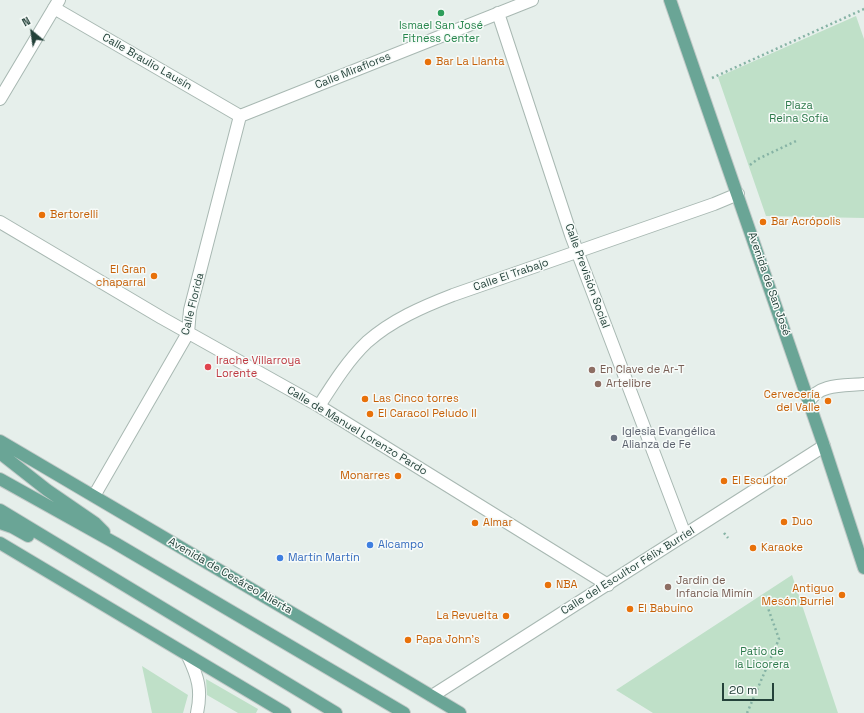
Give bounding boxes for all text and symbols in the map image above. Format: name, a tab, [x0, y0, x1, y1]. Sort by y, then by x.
marker: Ismael San José Fitness Center	[436, 8, 446, 18]
north arrow	[12, 12, 52, 52]
text: N	[20, 14, 33, 29]
place label: Ismael San José Fitness Center	[399, 19, 483, 45]
street label: Calle Braulio Lausín	[100, 31, 194, 93]
street label: Calle Miraflores	[313, 50, 393, 92]
place label: Bar La Llanta	[436, 55, 505, 69]
marker: Bar La Llanta	[423, 57, 433, 67]
park label: Plaza Reina Sofía	[769, 99, 829, 125]
place label: Bertorelli	[50, 208, 98, 222]
marker: Bertorelli	[37, 210, 47, 220]
place label: Bar Acrópolis	[771, 215, 841, 229]
marker: Bar Acrópolis	[758, 217, 768, 227]
street label: Calle Previsión Social	[562, 222, 612, 330]
street label: Avenida de San José	[745, 230, 793, 338]
street label: Calle El Trabajo	[472, 256, 550, 294]
place label: El Gran chaparral	[96, 263, 146, 289]
marker: El Gran chaparral	[149, 271, 159, 281]
street label: Calle Florida	[179, 271, 207, 337]
place label: Irache Villarroya Lorente	[216, 354, 301, 380]
marker: Irache Villarroya Lorente	[203, 362, 213, 372]
place label: En Clave de Ar-T	[600, 363, 684, 377]
marker: En Clave de Ar-T	[587, 365, 597, 375]
place label: Artelibre	[606, 377, 651, 391]
marker: Artelibre	[593, 379, 603, 389]
street label: Calle de Manuel Lorenzo Pardo	[284, 384, 430, 478]
place label: Cervecería del Valle	[764, 388, 820, 414]
place label: Las Cinco torres	[373, 392, 459, 406]
marker: Las Cinco torres	[360, 394, 370, 404]
marker: Cervecería del Valle	[823, 396, 833, 406]
place label: El Caracol Peludo II	[378, 407, 477, 421]
marker: El Caracol Peludo II	[365, 409, 375, 419]
place label: Iglesia Evangélica Alianza de Fe	[622, 425, 715, 451]
marker: Iglesia Evangélica Alianza de Fe	[609, 433, 619, 443]
place label: Monarres	[340, 469, 390, 483]
marker: Monarres	[393, 471, 403, 481]
place label: El Escultor	[732, 474, 788, 488]
marker: El Escultor	[719, 476, 729, 486]
place label: Duo	[792, 515, 813, 529]
place label: Almar	[483, 516, 513, 530]
marker: Duo	[779, 517, 789, 527]
marker: Almar	[470, 518, 480, 528]
street label: Calle del Escultor Félix Burriel	[559, 524, 697, 618]
street label: Avenida de Cesáreo Alierta	[166, 535, 294, 617]
place label: Alcampo	[378, 538, 424, 552]
marker: Alcampo	[365, 540, 375, 550]
place label: Karaoke	[761, 541, 803, 555]
marker: Karaoke	[748, 543, 758, 553]
place label: Martín Martín	[288, 551, 360, 565]
marker: Martín Martín	[275, 553, 285, 563]
place label: Jardín de Infancia Mimín	[676, 574, 753, 600]
place label: NBA	[556, 578, 577, 592]
marker: NBA	[543, 580, 553, 590]
marker: Jardín de Infancia Mimín	[663, 582, 673, 592]
place label: Antiguo Mesón Burriel	[762, 582, 834, 608]
marker: Antiguo Mesón Burriel	[837, 590, 847, 600]
place label: El Babuino	[638, 602, 693, 616]
marker: El Babuino	[625, 604, 635, 614]
place label: La Revuelta	[436, 609, 498, 623]
marker: La Revuelta	[501, 611, 511, 621]
place label: Papa John's	[416, 633, 480, 647]
marker: Papa John's	[403, 635, 413, 645]
park label: Patio de la Licorera	[735, 645, 789, 671]
scale bar	[724, 675, 776, 701]
text: 20 m	[729, 682, 757, 698]

